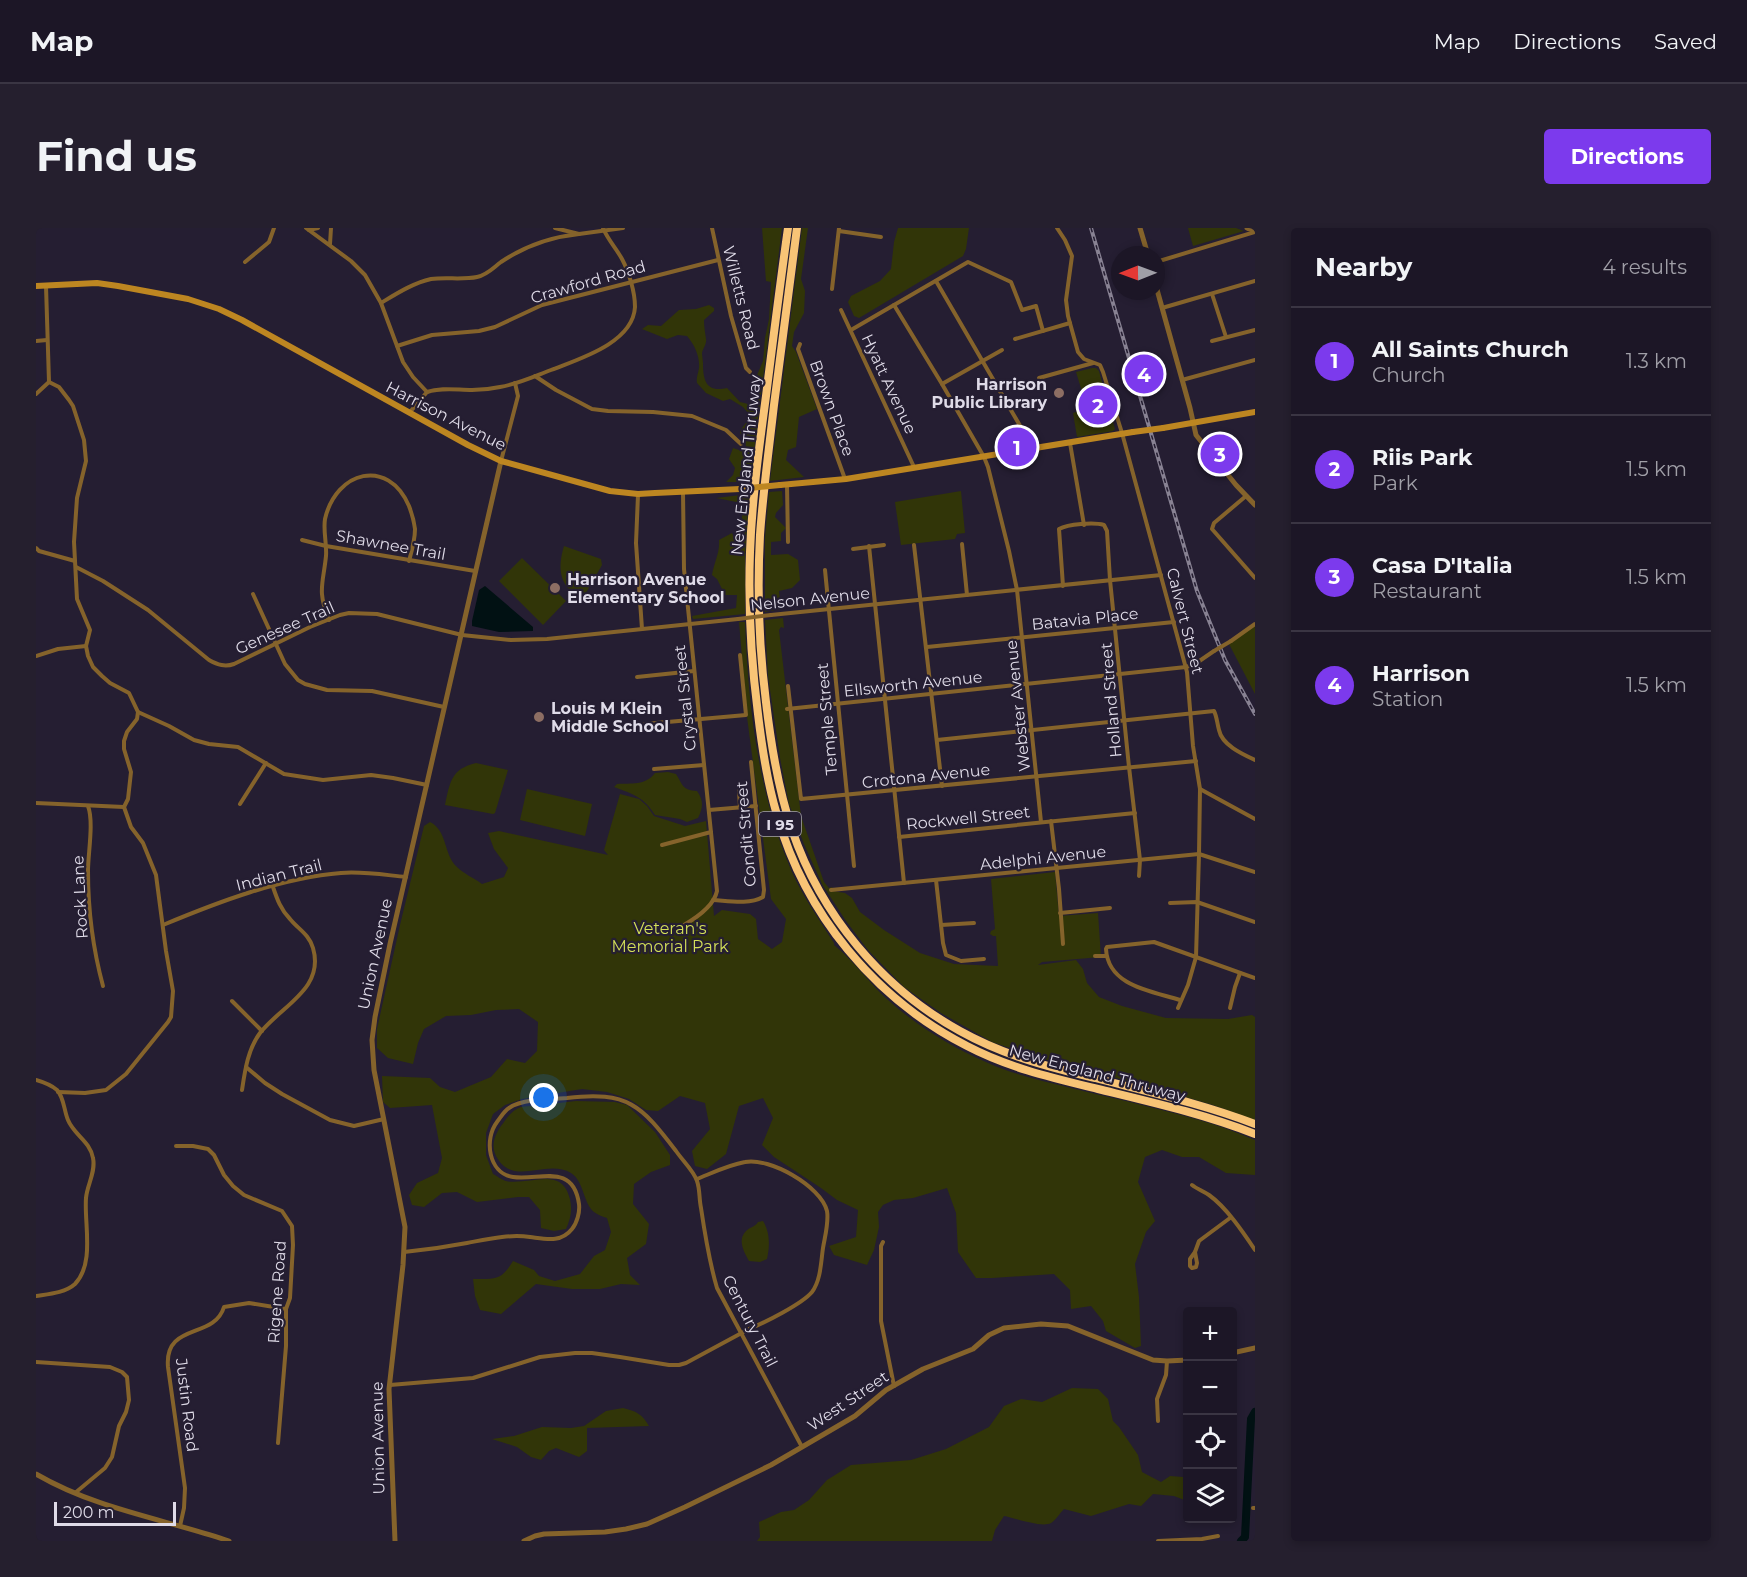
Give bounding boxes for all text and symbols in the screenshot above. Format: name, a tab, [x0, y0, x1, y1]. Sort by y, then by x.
text: Map	[30, 24, 93, 58]
text: Map	[1434, 29, 1480, 54]
text: Directions	[1513, 29, 1621, 54]
text: Saved	[1654, 29, 1717, 54]
button: Directions	[1544, 129, 1711, 184]
text: Find us	[36, 130, 197, 182]
street label: Willetts Road	[719, 244, 763, 352]
north arrow	[1111, 246, 1165, 300]
text: Nearby	[1315, 251, 1412, 283]
text: 4 results	[1602, 255, 1687, 279]
street label: Crawford Road	[528, 256, 648, 308]
street label: Hyatt Avenue	[858, 331, 920, 437]
text: All Saints Church	[1372, 336, 1569, 363]
text: 1	[1331, 349, 1338, 373]
text: 1.3 km	[1626, 349, 1687, 373]
pin: 4	[1124, 352, 1164, 396]
street label: Brown Place	[806, 357, 858, 459]
text: Church	[1372, 363, 1446, 387]
street label: New England Thruway	[727, 373, 765, 556]
place label: Harrison Public Library	[932, 375, 1047, 412]
street label: Harrison Avenue	[383, 377, 509, 455]
pin: 2	[1078, 382, 1118, 428]
marker: Harrison Public Library	[1052, 386, 1066, 400]
pin: 1	[998, 424, 1036, 470]
pin: 3	[1200, 432, 1240, 476]
text: Riis Park	[1372, 444, 1472, 471]
text: 2	[1329, 457, 1340, 481]
text: 1.5 km	[1626, 457, 1687, 481]
text: Park	[1372, 471, 1418, 495]
street label: Shawnee Trail	[335, 526, 447, 564]
text: Casa D'Italia	[1372, 552, 1513, 579]
text: 3	[1329, 565, 1340, 589]
text: 1.5 km	[1626, 565, 1687, 589]
street label: Calvert Street	[1163, 566, 1207, 677]
place label: Harrison Avenue Elementary School	[567, 570, 725, 607]
text: Restaurant	[1372, 579, 1482, 603]
marker: Harrison Avenue Elementary School	[548, 581, 562, 595]
street label: Nelson Avenue	[749, 583, 871, 615]
street label: Genesee Trail	[232, 598, 338, 658]
street label: Batavia Place	[1031, 604, 1139, 634]
street label: Webster Avenue	[1002, 639, 1034, 773]
street label: Holland Street	[1096, 641, 1125, 758]
street label: Crystal Street	[670, 644, 700, 752]
text: Harrison	[1372, 660, 1470, 687]
street label: Temple Street	[813, 662, 841, 776]
street label: Ellsworth Avenue	[843, 667, 983, 701]
text: 4	[1328, 673, 1341, 697]
text: 1.5 km	[1626, 673, 1687, 697]
text: Station	[1372, 687, 1443, 711]
place label: Louis M Klein Middle School	[551, 699, 669, 736]
marker: Louis M Klein Middle School	[532, 710, 546, 724]
street label: Crotona Avenue	[861, 760, 991, 792]
street label: Condit Street	[732, 780, 760, 888]
street label: Rockwell Street	[905, 802, 1031, 834]
road number: I 95	[759, 812, 801, 836]
street label: Adelphi Avenue	[979, 842, 1107, 874]
street label: Rock Lane	[68, 855, 92, 939]
street label: Indian Trail	[234, 855, 324, 895]
street label: Union Avenue	[354, 897, 396, 1011]
park label: Veteran's Memorial Park	[611, 919, 729, 956]
street label: New England Thruway	[1007, 1040, 1187, 1106]
your location	[529, 1083, 558, 1112]
street label: Rigene Road	[264, 1240, 290, 1344]
street label: Century Trail	[719, 1272, 781, 1370]
map controls	[1183, 1307, 1237, 1523]
button: +	[1183, 1307, 1237, 1361]
street label: Justin Road	[172, 1356, 202, 1453]
button: −	[1183, 1361, 1237, 1415]
street label: West Street	[804, 1367, 892, 1435]
street label: Union Avenue	[368, 1381, 388, 1495]
button: locate	[1183, 1415, 1237, 1469]
button: layers	[1183, 1469, 1237, 1523]
scale bar	[54, 1499, 176, 1526]
text: 200 m	[63, 1503, 114, 1522]

